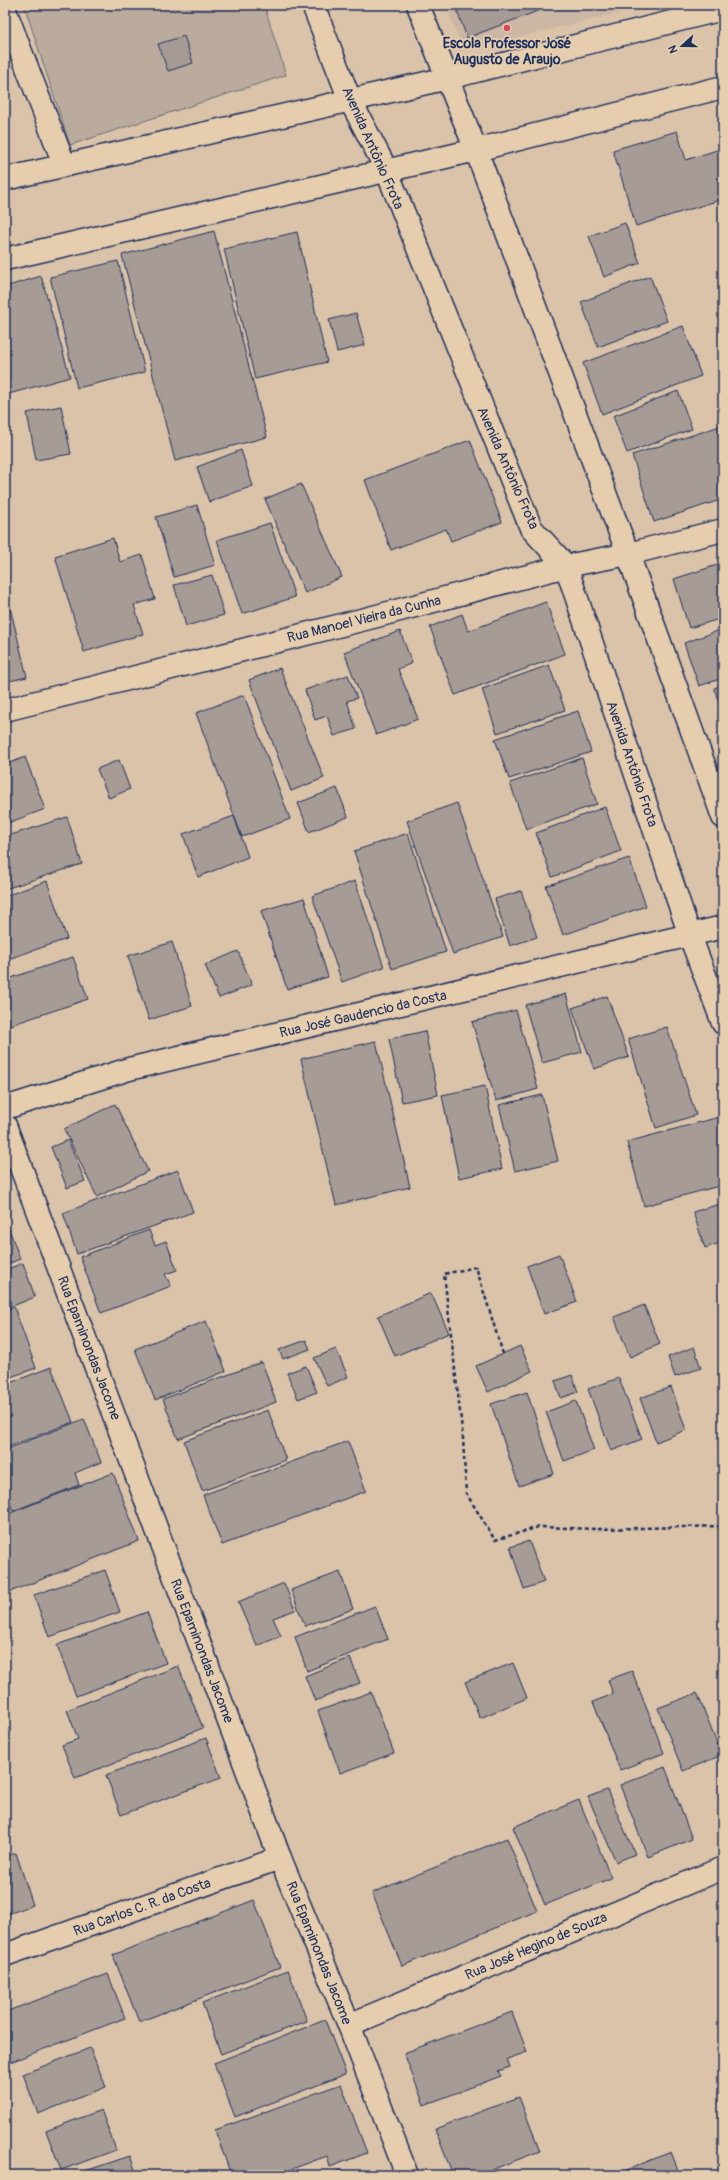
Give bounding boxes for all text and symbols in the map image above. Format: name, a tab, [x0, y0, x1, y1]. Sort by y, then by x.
marker: Escola Professor José Augusto de Araujo	[502, 23, 512, 33]
north arrow	[662, 26, 702, 66]
place label: Escola Professor José Augusto de Araujo	[443, 35, 572, 68]
text: N	[666, 43, 681, 55]
street label: Avenida Antônio Frota	[338, 84, 408, 212]
street label: Avenida Antônio Frota	[473, 404, 543, 532]
street label: Rua Manoel Vieira da Cunha	[285, 592, 443, 646]
street label: Avenida Antônio Frota	[602, 699, 662, 829]
street label: Rua José Gaudencio da Costa	[278, 986, 448, 1042]
street label: Rua Epaminondas Jacome	[54, 1274, 124, 1422]
street label: Rua Epaminondas Jacome	[167, 1577, 237, 1725]
street label: Rua Carlos C. R. da Costa	[71, 1874, 213, 1940]
street label: Rua Epaminondas Jacome	[282, 1879, 356, 2027]
street label: Rua José Hegino de Souza	[462, 1908, 610, 1984]

